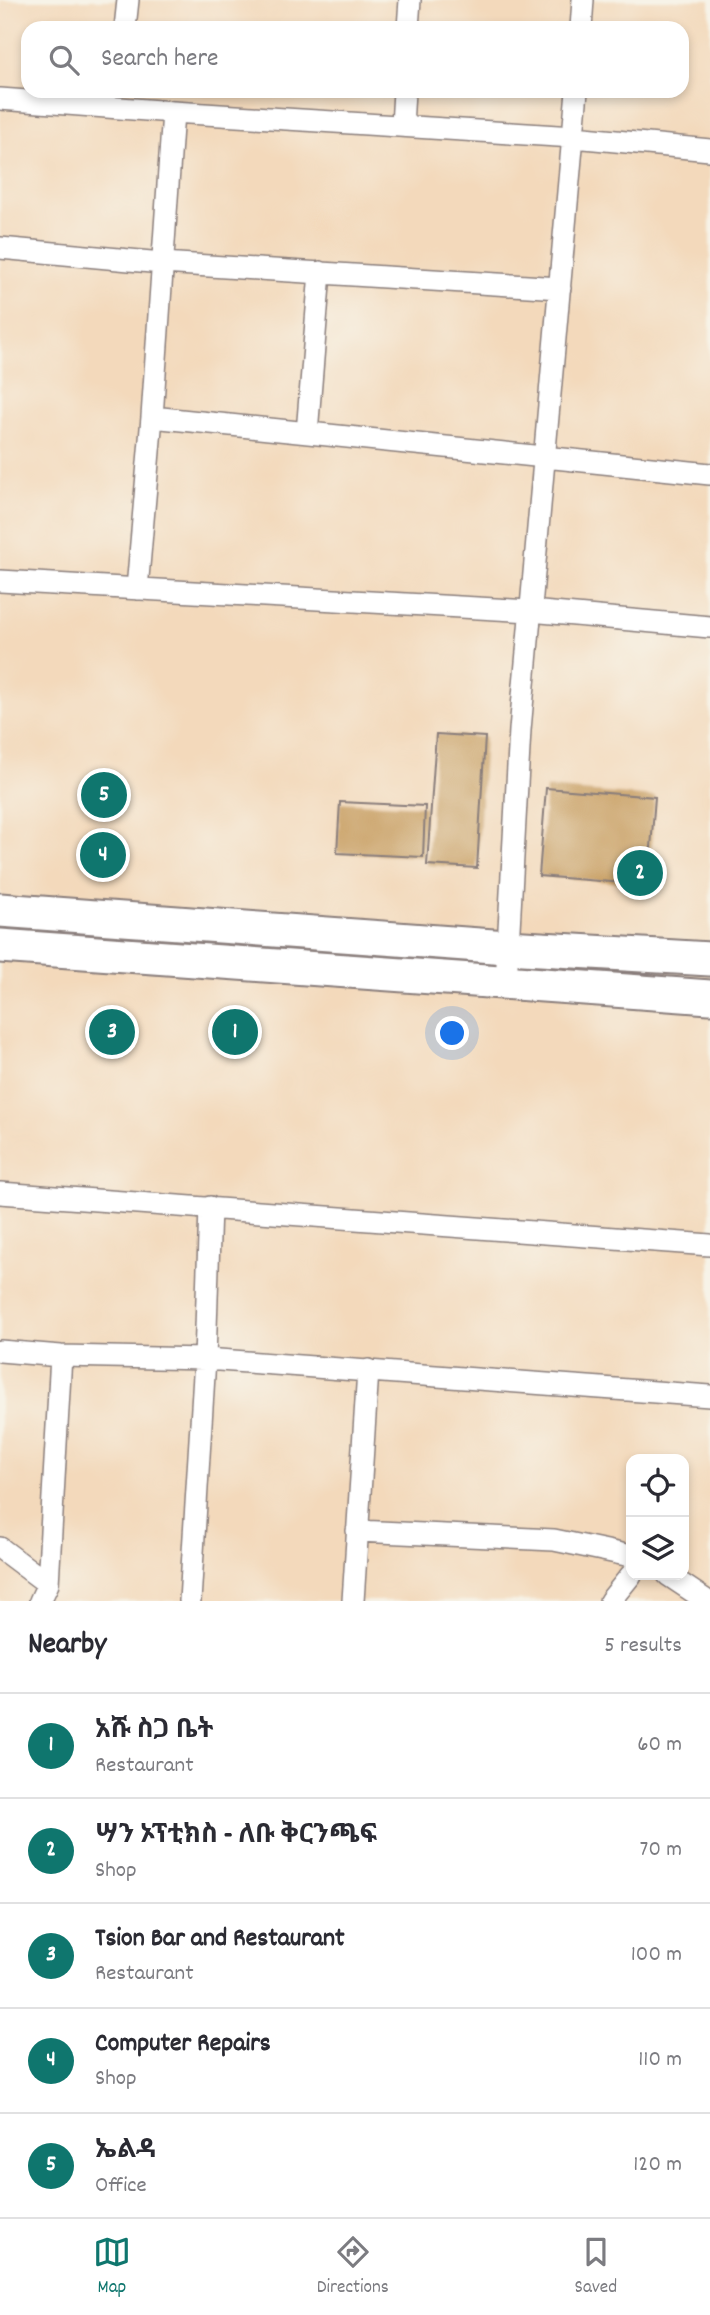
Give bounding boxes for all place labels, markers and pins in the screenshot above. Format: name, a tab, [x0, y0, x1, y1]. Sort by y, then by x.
pin: 5	[81, 769, 127, 821]
pin: 4	[80, 829, 126, 881]
pin: 2	[617, 847, 663, 899]
pin: 3	[89, 1006, 135, 1058]
pin: 1	[212, 1006, 258, 1058]

